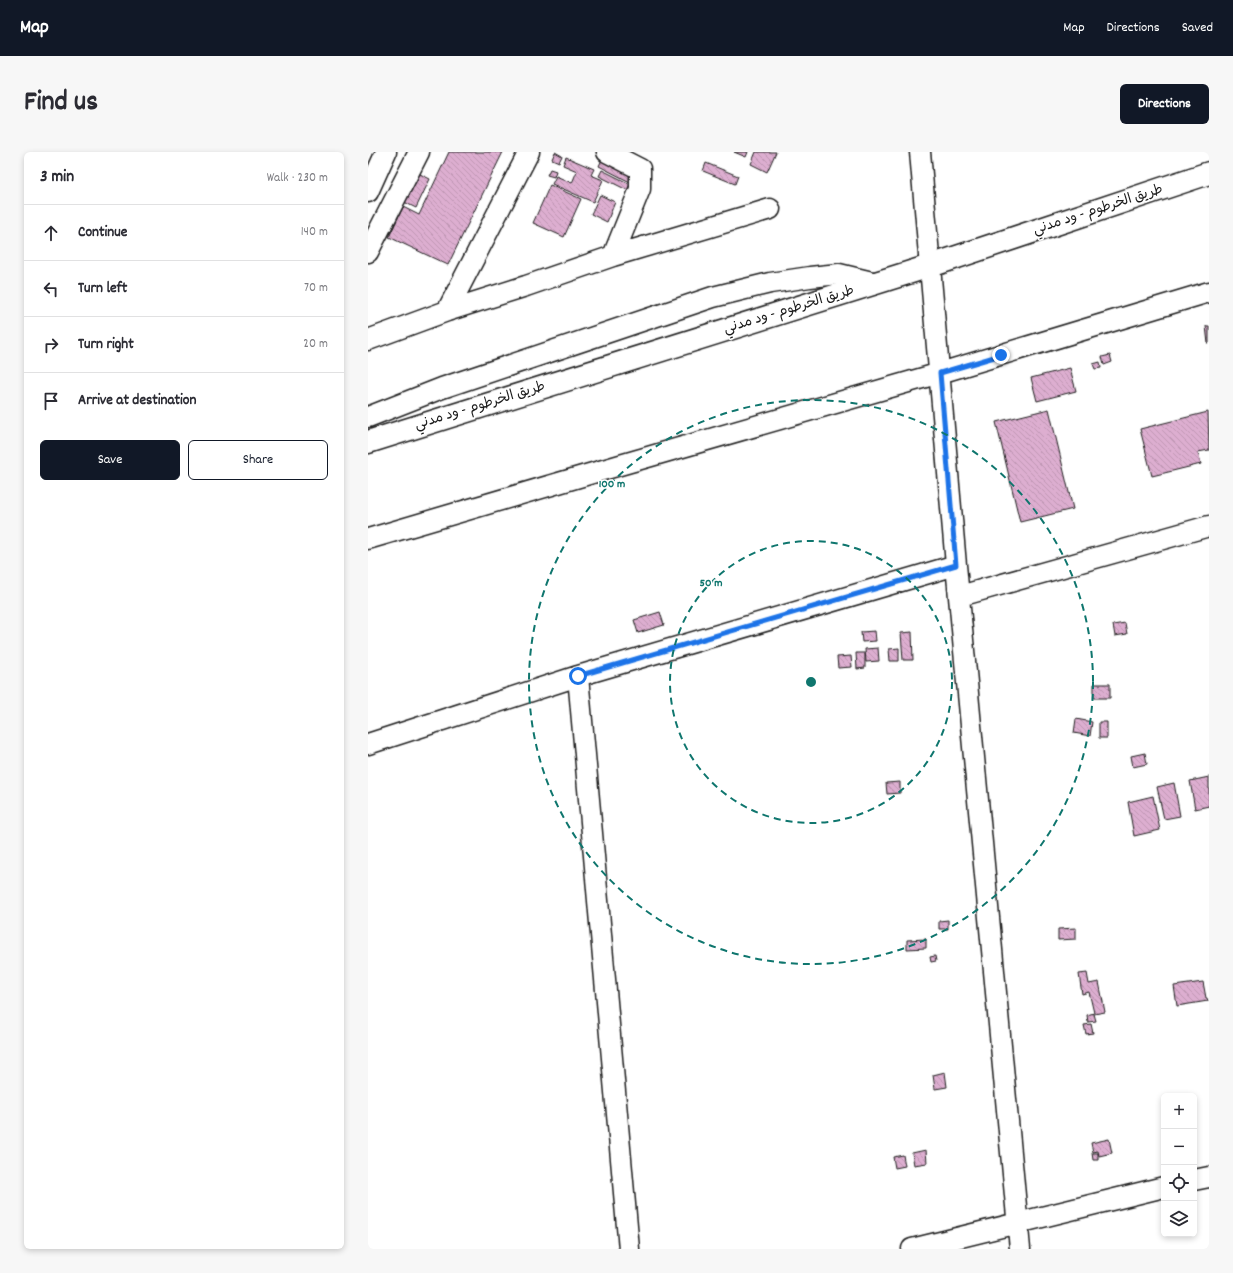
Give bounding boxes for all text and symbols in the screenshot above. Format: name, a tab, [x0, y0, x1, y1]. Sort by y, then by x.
text: Map	[20, 15, 49, 42]
text: Map	[1063, 18, 1085, 38]
text: Directions	[1107, 18, 1160, 38]
text: Saved	[1182, 18, 1213, 38]
text: Find us	[24, 84, 98, 124]
button: Directions	[1120, 84, 1209, 124]
text: 3 min	[40, 166, 74, 190]
text: Walk · 230 m	[267, 169, 328, 188]
street label: طريق الخرطوم - ود مدني	[1030, 180, 1166, 241]
icon: ahead	[40, 222, 62, 244]
text: Continue	[78, 222, 127, 244]
text: 140 m	[301, 223, 328, 242]
icon: left	[40, 278, 62, 300]
text: Turn left	[78, 278, 127, 300]
text: 70 m	[304, 279, 328, 298]
street label: طريق الخرطوم - ود مدني	[721, 281, 857, 340]
icon: right	[40, 334, 62, 356]
text: Turn right	[78, 334, 134, 356]
text: 20 m	[303, 335, 328, 354]
route end	[992, 346, 1010, 364]
street label: طريق الخرطوم - ود مدني	[412, 377, 548, 436]
icon: arrive	[40, 390, 62, 412]
text: Arrive at destination	[78, 390, 196, 412]
button: Save	[40, 440, 180, 480]
button: Share	[188, 440, 328, 480]
text: 100 m	[599, 476, 625, 493]
text: 50 m	[699, 575, 723, 592]
route start	[569, 667, 587, 685]
centre of rings	[804, 675, 818, 689]
map controls	[1161, 1093, 1197, 1237]
button: +	[1161, 1093, 1197, 1129]
button: −	[1161, 1129, 1197, 1165]
button: locate	[1161, 1165, 1197, 1201]
button: layers	[1161, 1201, 1197, 1237]

